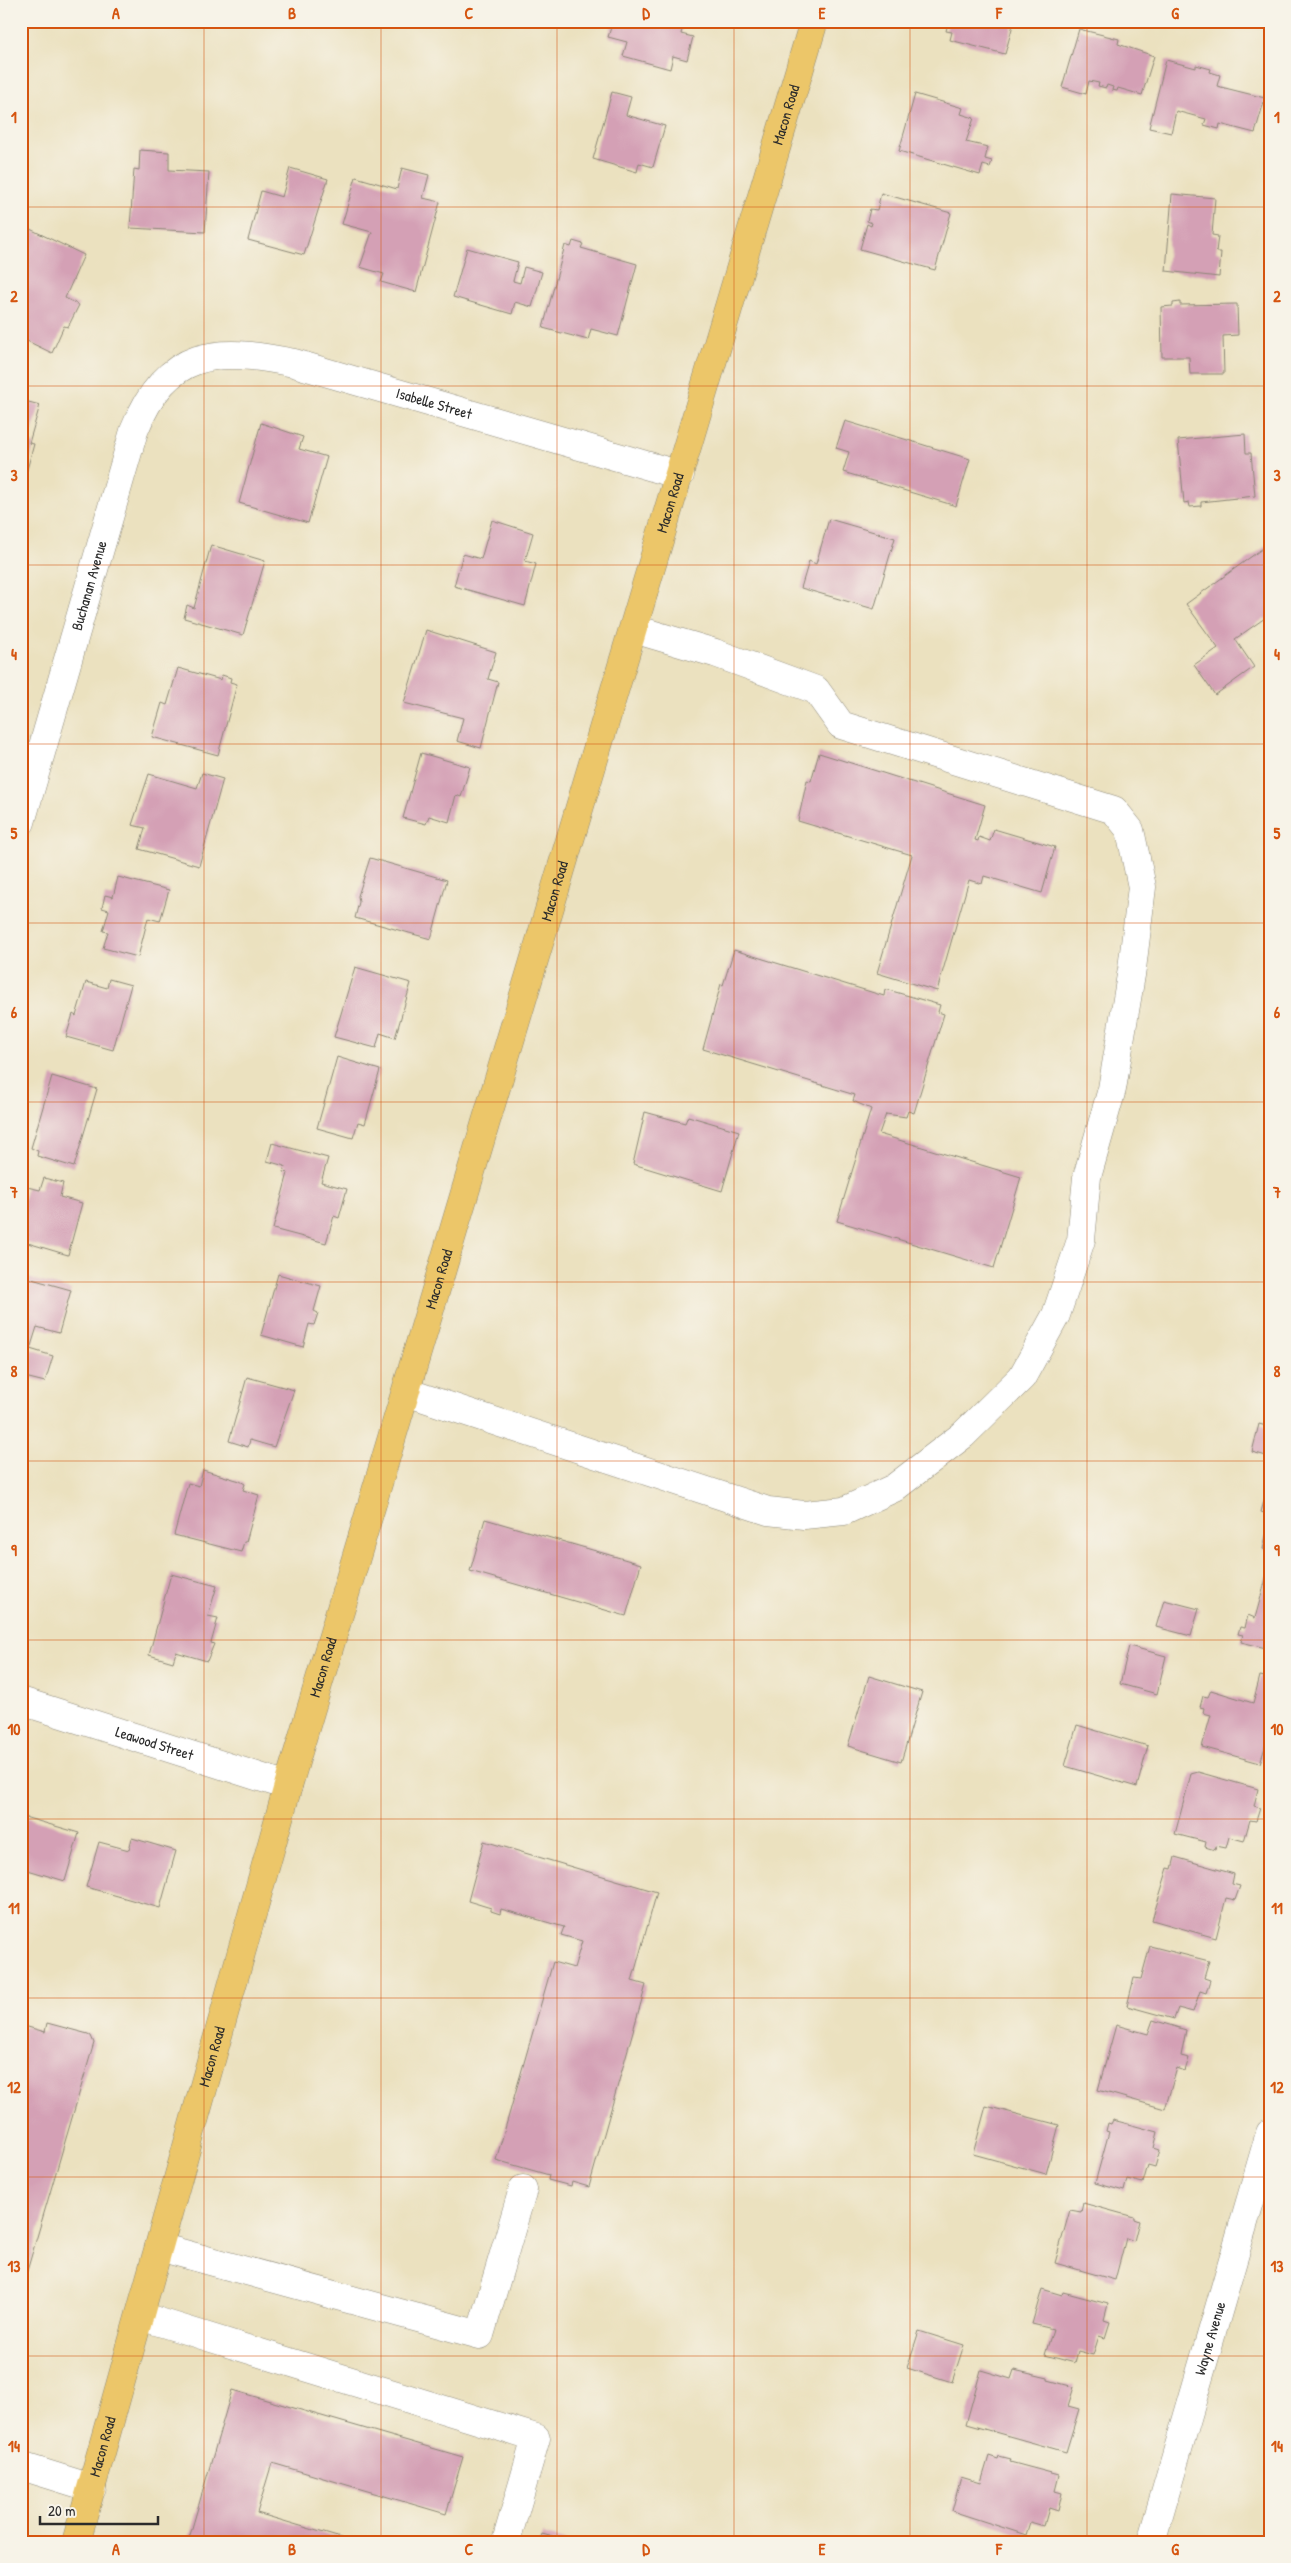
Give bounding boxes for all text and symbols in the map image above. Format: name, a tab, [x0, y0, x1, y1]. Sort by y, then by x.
text: A	[112, 2, 120, 24]
text: B	[288, 2, 296, 24]
text: C	[465, 2, 474, 24]
text: D	[642, 2, 650, 24]
text: E	[818, 2, 826, 24]
text: F	[995, 2, 1003, 24]
text: G	[1171, 2, 1179, 24]
street label: Macon Road	[767, 82, 804, 147]
text: 1	[11, 106, 17, 128]
text: 1	[1274, 106, 1280, 128]
text: 2	[10, 285, 18, 307]
text: 2	[1273, 285, 1281, 307]
street label: Isabelle Street	[394, 382, 475, 424]
text: 3	[10, 464, 18, 486]
text: 3	[1273, 464, 1281, 486]
street label: Macon Road	[651, 470, 689, 535]
street label: Buchanan Avenue	[66, 538, 112, 633]
text: 4	[11, 643, 17, 665]
text: 4	[1274, 643, 1280, 665]
text: 5	[11, 822, 18, 844]
text: 5	[1274, 822, 1281, 844]
street label: Macon Road	[535, 858, 573, 923]
text: 6	[11, 1001, 18, 1023]
text: 6	[1274, 1001, 1281, 1023]
text: 7	[9, 1181, 18, 1203]
text: 7	[1272, 1181, 1281, 1203]
street label: Macon Road	[420, 1246, 457, 1312]
text: 8	[11, 1360, 18, 1382]
text: 8	[1274, 1360, 1281, 1382]
text: 9	[11, 1539, 17, 1561]
text: 9	[1274, 1539, 1280, 1561]
street label: Macon Road	[304, 1635, 342, 1700]
text: 10	[8, 1718, 20, 1740]
text: 10	[1271, 1718, 1283, 1740]
street label: Leawood Street	[113, 1721, 197, 1766]
text: 11	[8, 1897, 20, 1919]
text: 11	[1271, 1897, 1283, 1919]
street label: Macon Road	[193, 2024, 230, 2089]
text: 12	[7, 2076, 21, 2098]
text: 12	[1270, 2076, 1284, 2098]
text: 13	[8, 2255, 20, 2277]
text: 13	[1271, 2255, 1283, 2277]
street label: Wayne Avenue	[1189, 2299, 1230, 2378]
street label: Macon Road	[84, 2414, 121, 2479]
text: 14	[8, 2435, 20, 2457]
text: 14	[1271, 2435, 1283, 2457]
scale bar	[40, 2493, 158, 2525]
text: 20 m	[48, 2500, 75, 2521]
text: A	[112, 2538, 120, 2560]
text: B	[288, 2538, 296, 2560]
text: C	[465, 2538, 474, 2560]
text: D	[642, 2538, 650, 2560]
text: E	[818, 2538, 826, 2560]
text: F	[995, 2538, 1003, 2560]
text: G	[1171, 2538, 1179, 2560]

